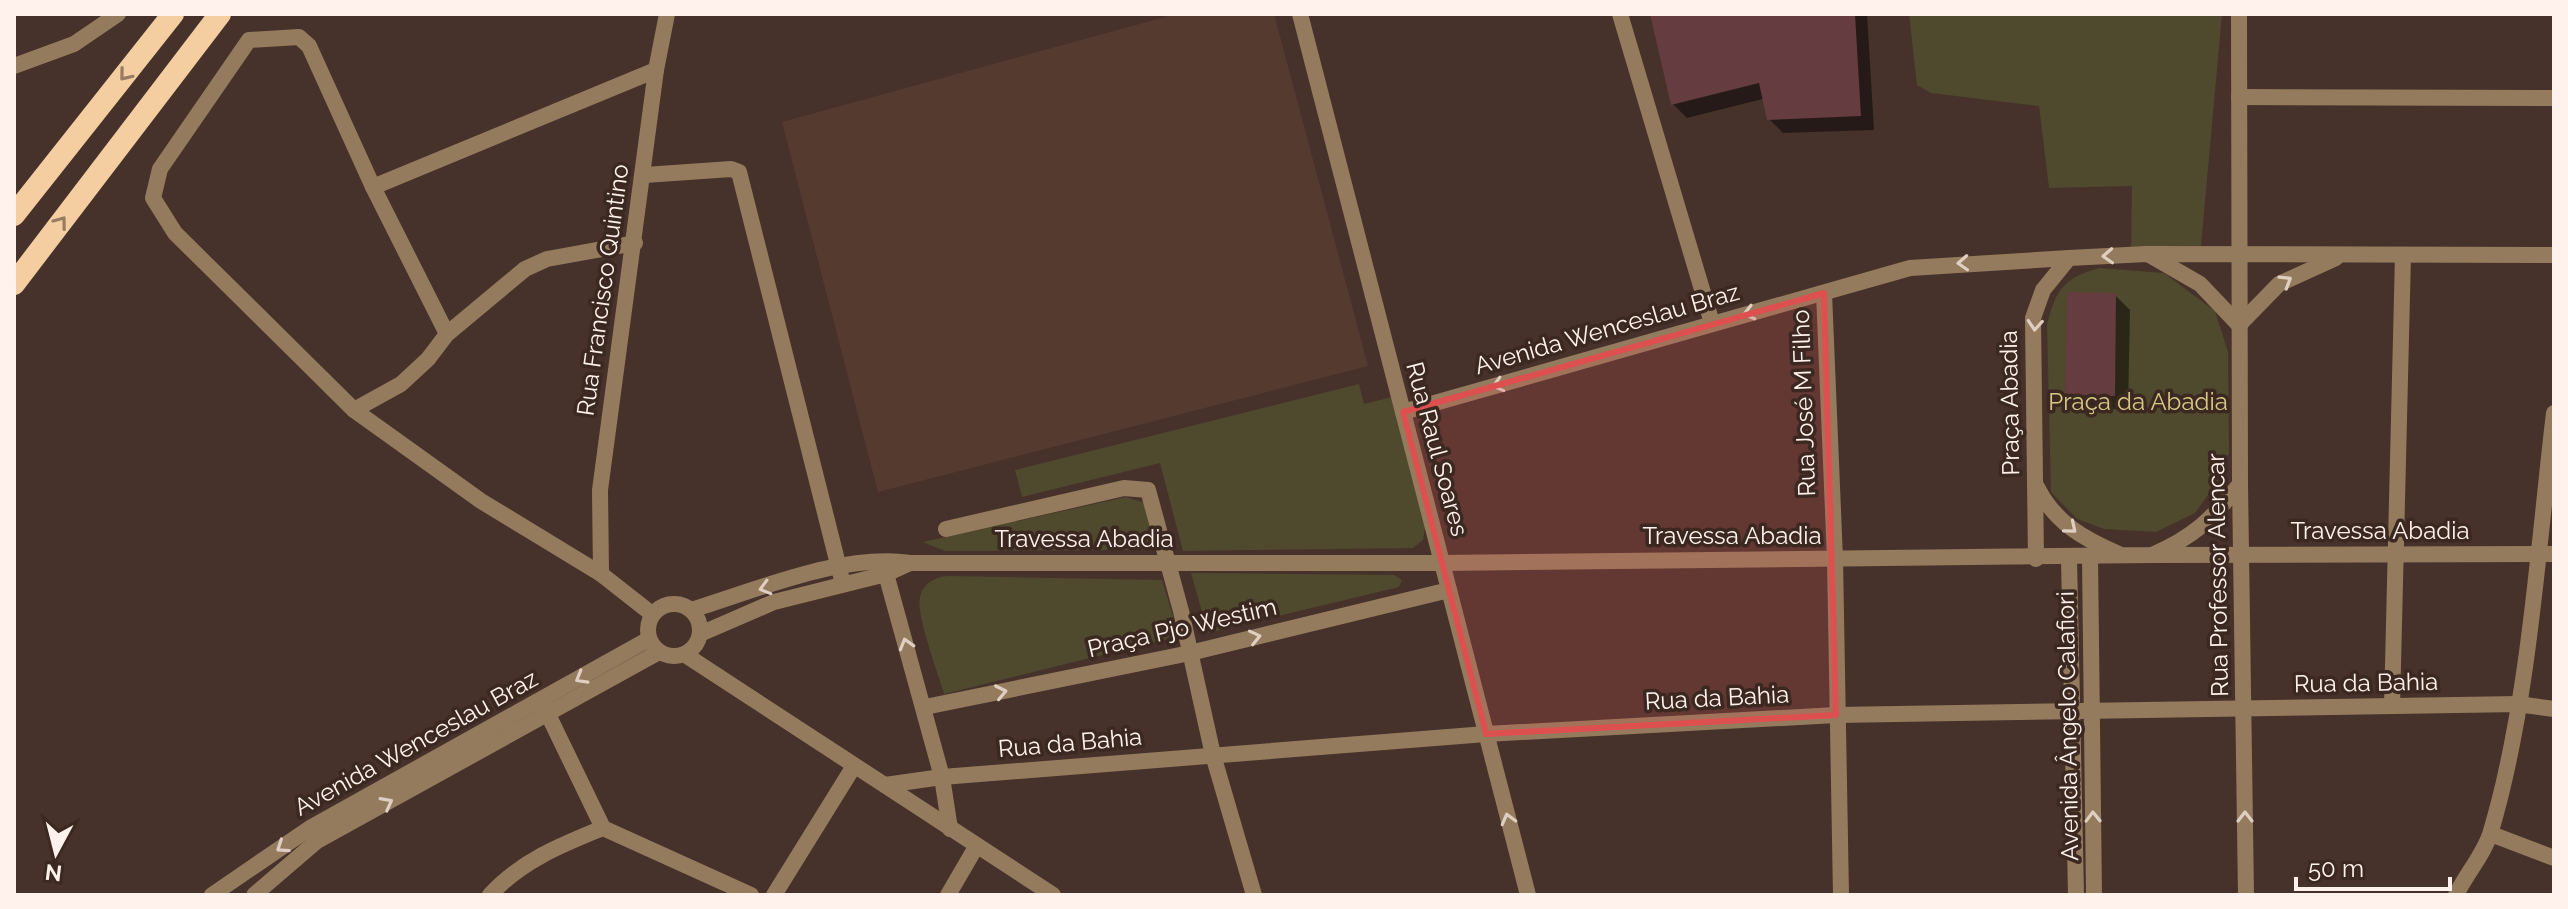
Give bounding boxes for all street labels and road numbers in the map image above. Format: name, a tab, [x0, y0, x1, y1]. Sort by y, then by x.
street label: Rua Francisco Quintino	[570, 162, 635, 418]
street label: Avenida Wenceslau Braz	[1471, 277, 1743, 380]
street label: Rua José M Filho	[1786, 309, 1821, 497]
street label: Praça Abadia	[1994, 330, 2025, 476]
street label: Rua Raul Soares	[1400, 359, 1475, 539]
street label: Rua Professor Alencar	[2201, 452, 2234, 697]
street label: Travessa Abadia	[2291, 516, 2470, 545]
street label: Travessa Abadia	[1643, 521, 1822, 550]
street label: Travessa Abadia	[995, 524, 1174, 553]
street label: Avenida Ângelo Calafiori	[2051, 591, 2084, 861]
street label: Praça Pjo Westim	[1085, 592, 1279, 663]
street label: Avenida Wenceslau Braz	[289, 663, 543, 822]
street label: Rua da Bahia	[2294, 667, 2438, 698]
street label: Rua da Bahia	[1644, 679, 1790, 716]
street label: Rua da Bahia	[997, 722, 1143, 763]

